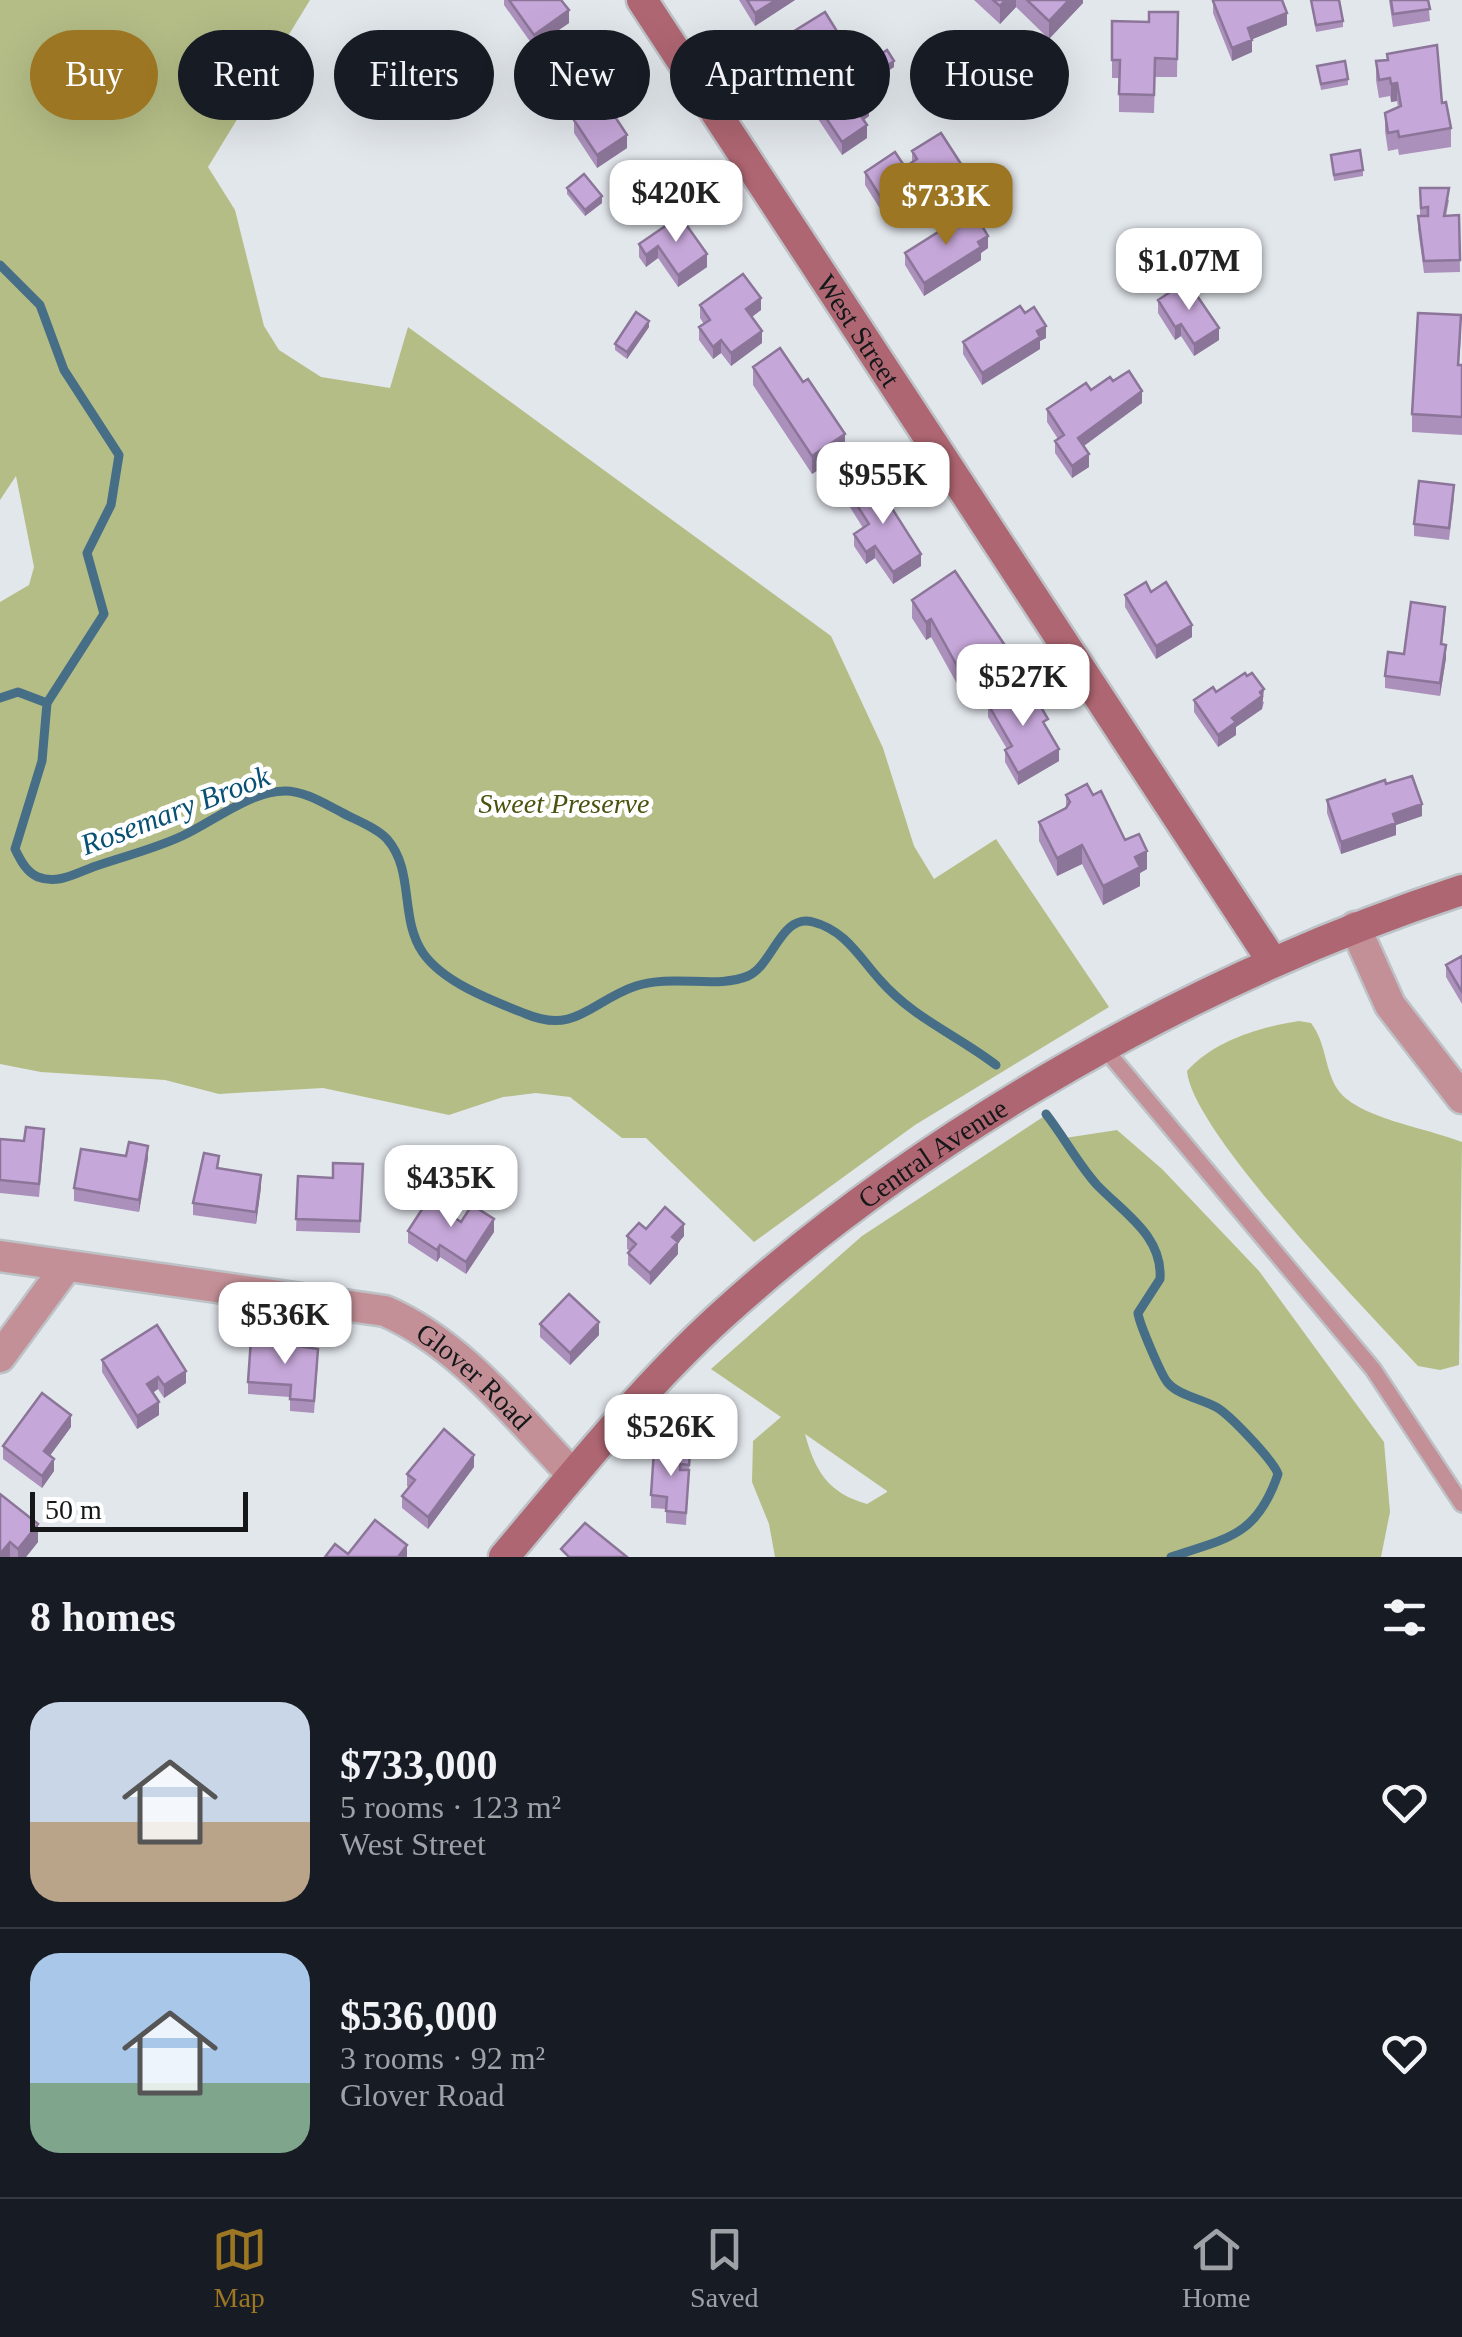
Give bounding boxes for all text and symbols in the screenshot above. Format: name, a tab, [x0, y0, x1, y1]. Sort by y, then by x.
chip: Buy	[30, 30, 158, 120]
chip: Rent	[178, 30, 314, 120]
chip: Filters	[334, 30, 494, 120]
chip: New	[514, 30, 650, 120]
chip: Apartment	[670, 30, 890, 120]
chip: House	[910, 30, 1069, 120]
pin: $420K	[606, 160, 746, 245]
pin: $733K	[876, 163, 1016, 248]
text: $420K	[632, 174, 720, 210]
text: $733K	[902, 177, 990, 213]
pin: $1.07M	[1108, 228, 1270, 313]
text: $1.07M	[1138, 242, 1240, 278]
street label: West Street	[811, 268, 907, 392]
pin: $955K	[813, 442, 953, 527]
text: $955K	[839, 456, 927, 492]
pin: $527K	[953, 644, 1093, 729]
text: $527K	[979, 658, 1067, 694]
water label: Rosemary Brook	[75, 759, 275, 862]
park label: Sweet Preserve	[479, 788, 649, 819]
street label: Central Avenue	[852, 1092, 1013, 1214]
pin: $435K	[381, 1145, 521, 1230]
text: $435K	[407, 1159, 495, 1195]
pin: $536K	[215, 1282, 355, 1367]
text: $536K	[241, 1296, 329, 1332]
street label: Glover Road	[411, 1316, 538, 1436]
pin: $526K	[601, 1394, 741, 1479]
text: $526K	[627, 1408, 715, 1444]
scale bar	[30, 1487, 248, 1532]
text: 50 m	[45, 1494, 102, 1525]
icon: filters	[1377, 1590, 1432, 1645]
text: 8 homes	[30, 1594, 176, 1640]
icon: home	[110, 1742, 230, 1862]
text: $733,000	[340, 1742, 498, 1788]
icon: heart	[1377, 1775, 1432, 1830]
text: 5 rooms · 123 m²	[340, 1789, 561, 1825]
text: West Street	[340, 1826, 486, 1862]
icon: home	[110, 1993, 230, 2113]
text: $536,000	[340, 1993, 498, 2039]
icon: heart	[1377, 2026, 1432, 2081]
text: 3 rooms · 92 m²	[340, 2040, 545, 2076]
text: Glover Road	[340, 2077, 504, 2113]
tab: Map	[212, 2222, 267, 2314]
tab: Saved	[690, 2222, 759, 2314]
tab: Home	[1182, 2222, 1250, 2314]

